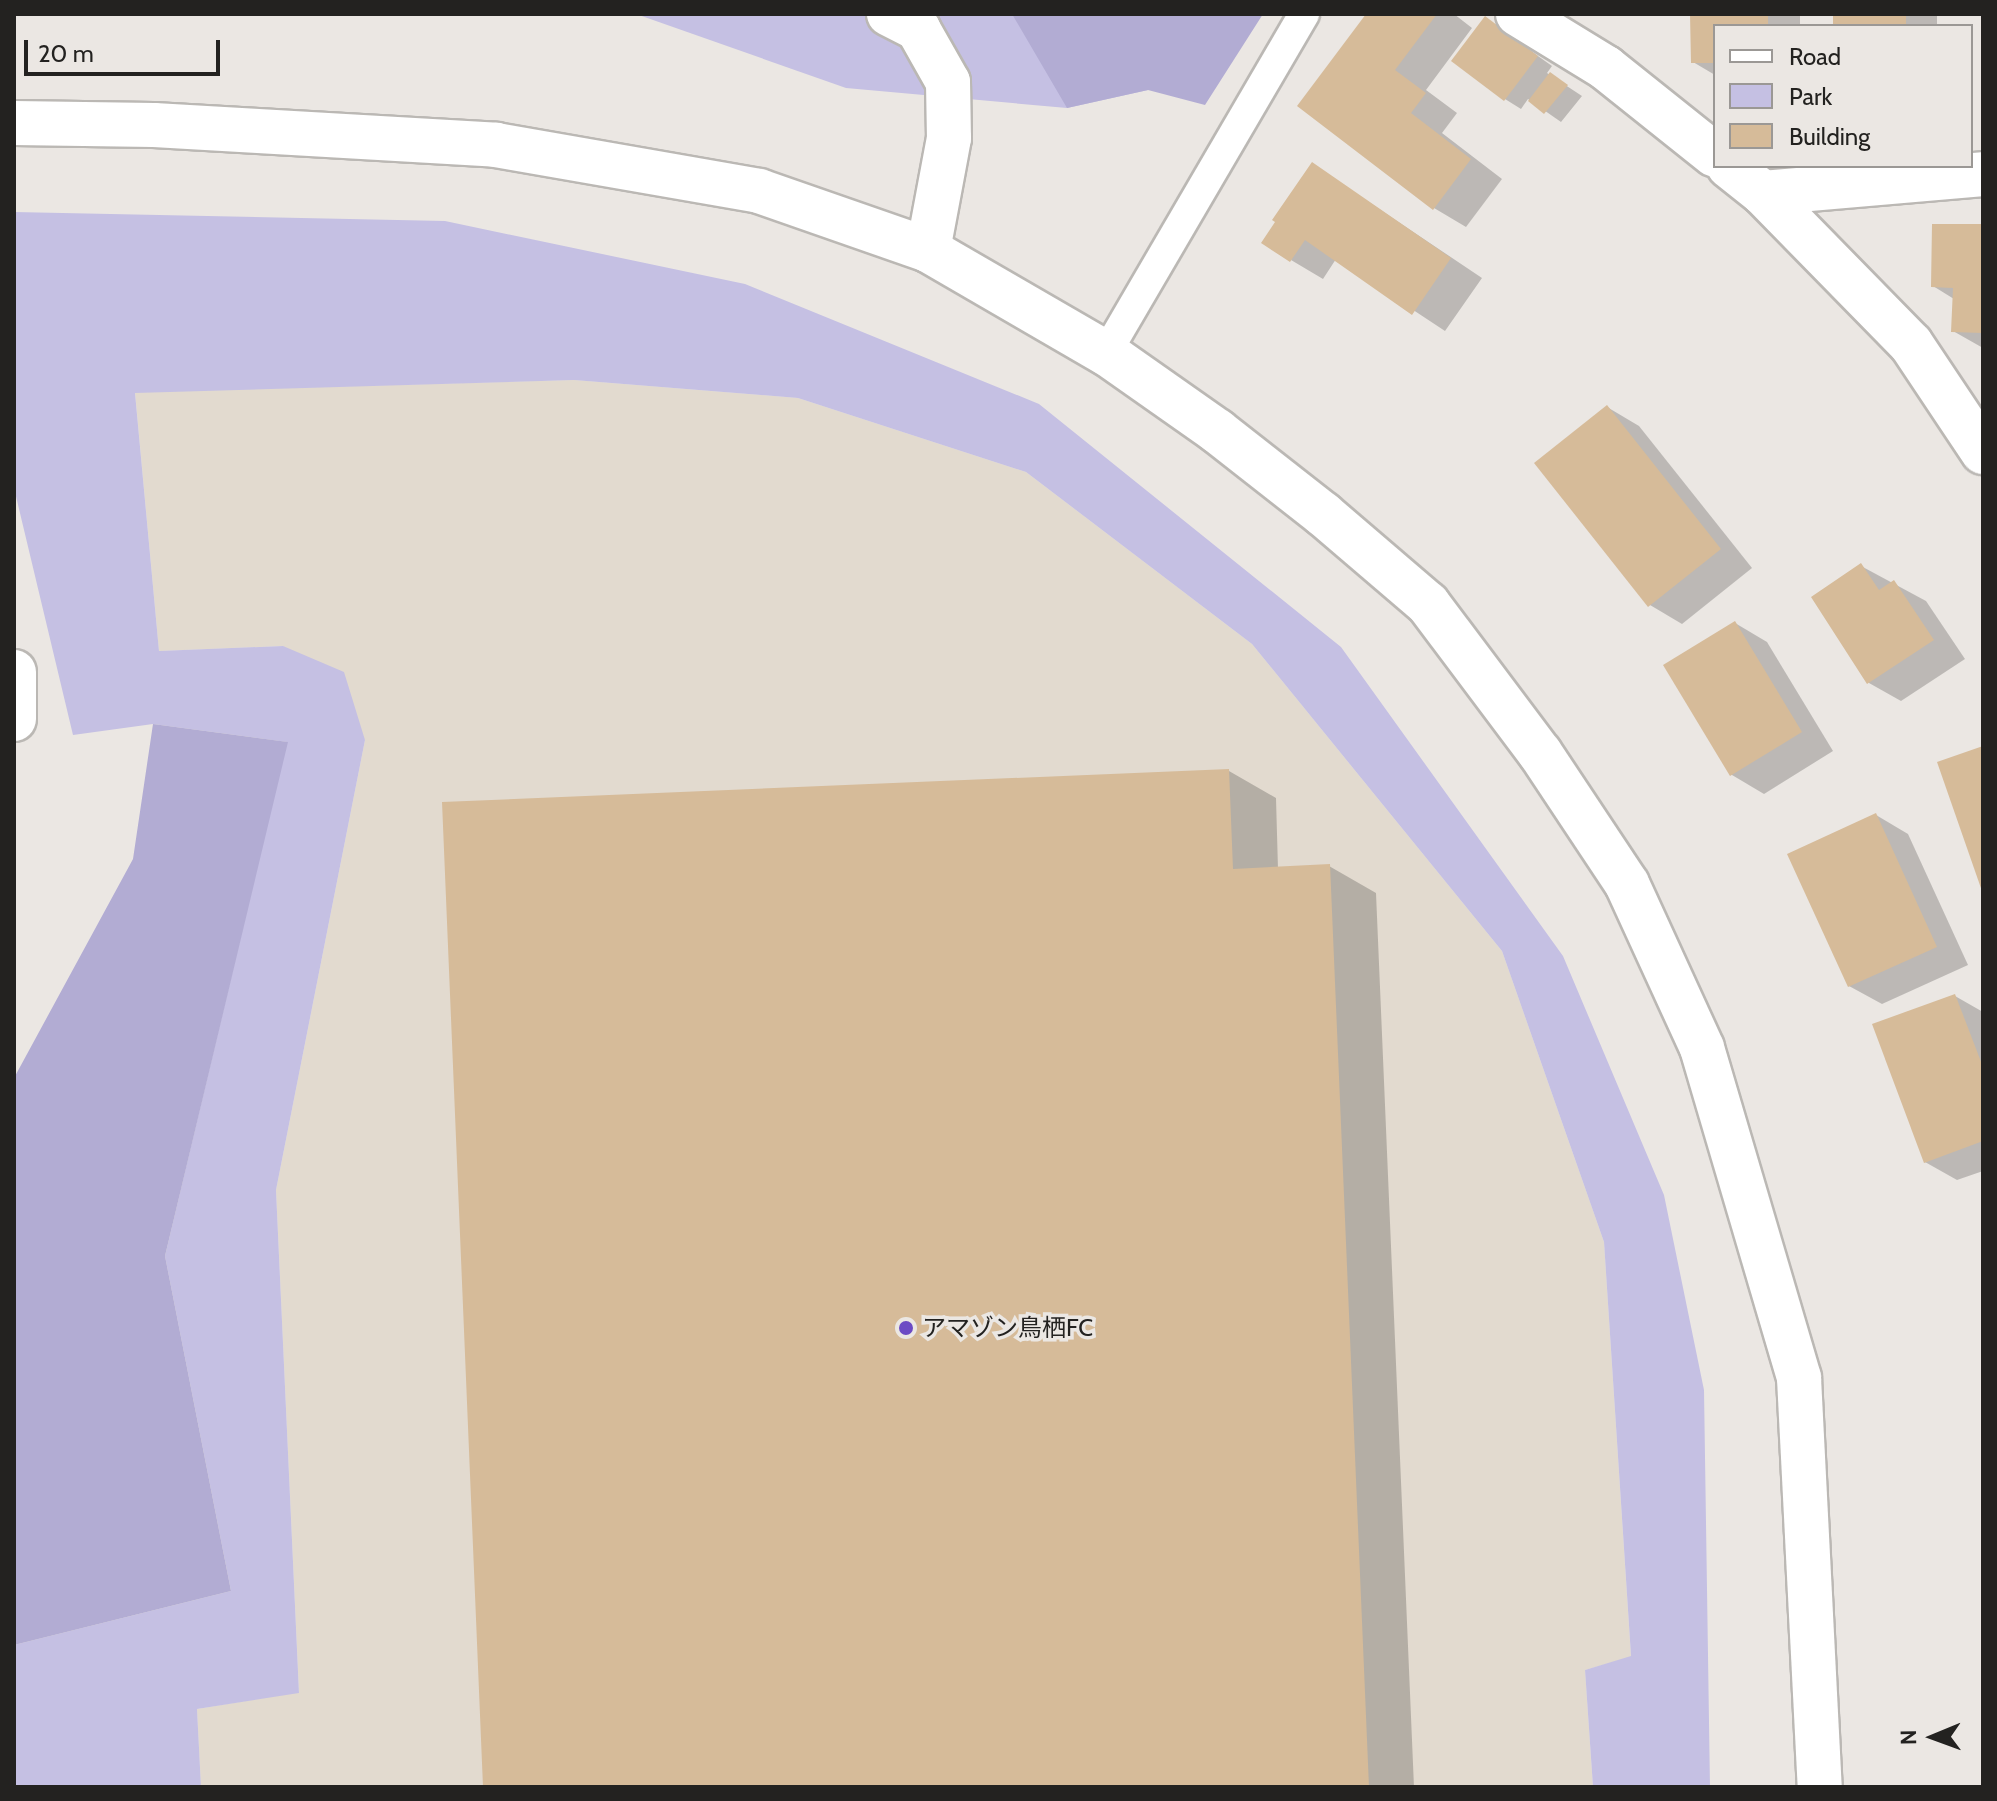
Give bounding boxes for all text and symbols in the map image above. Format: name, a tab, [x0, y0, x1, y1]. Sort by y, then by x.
scale bar	[28, 24, 224, 74]
legend	[1713, 24, 1973, 168]
text: 20 m	[38, 39, 94, 68]
text: Road	[1789, 42, 1841, 71]
text: Park	[1789, 82, 1832, 111]
text: Building	[1789, 122, 1870, 151]
place label: アマゾン鳥栖FC	[922, 1314, 1093, 1342]
marker: アマゾン鳥栖FC	[897, 1319, 915, 1337]
north arrow	[1893, 1697, 1973, 1777]
text: N	[1895, 1729, 1922, 1745]

